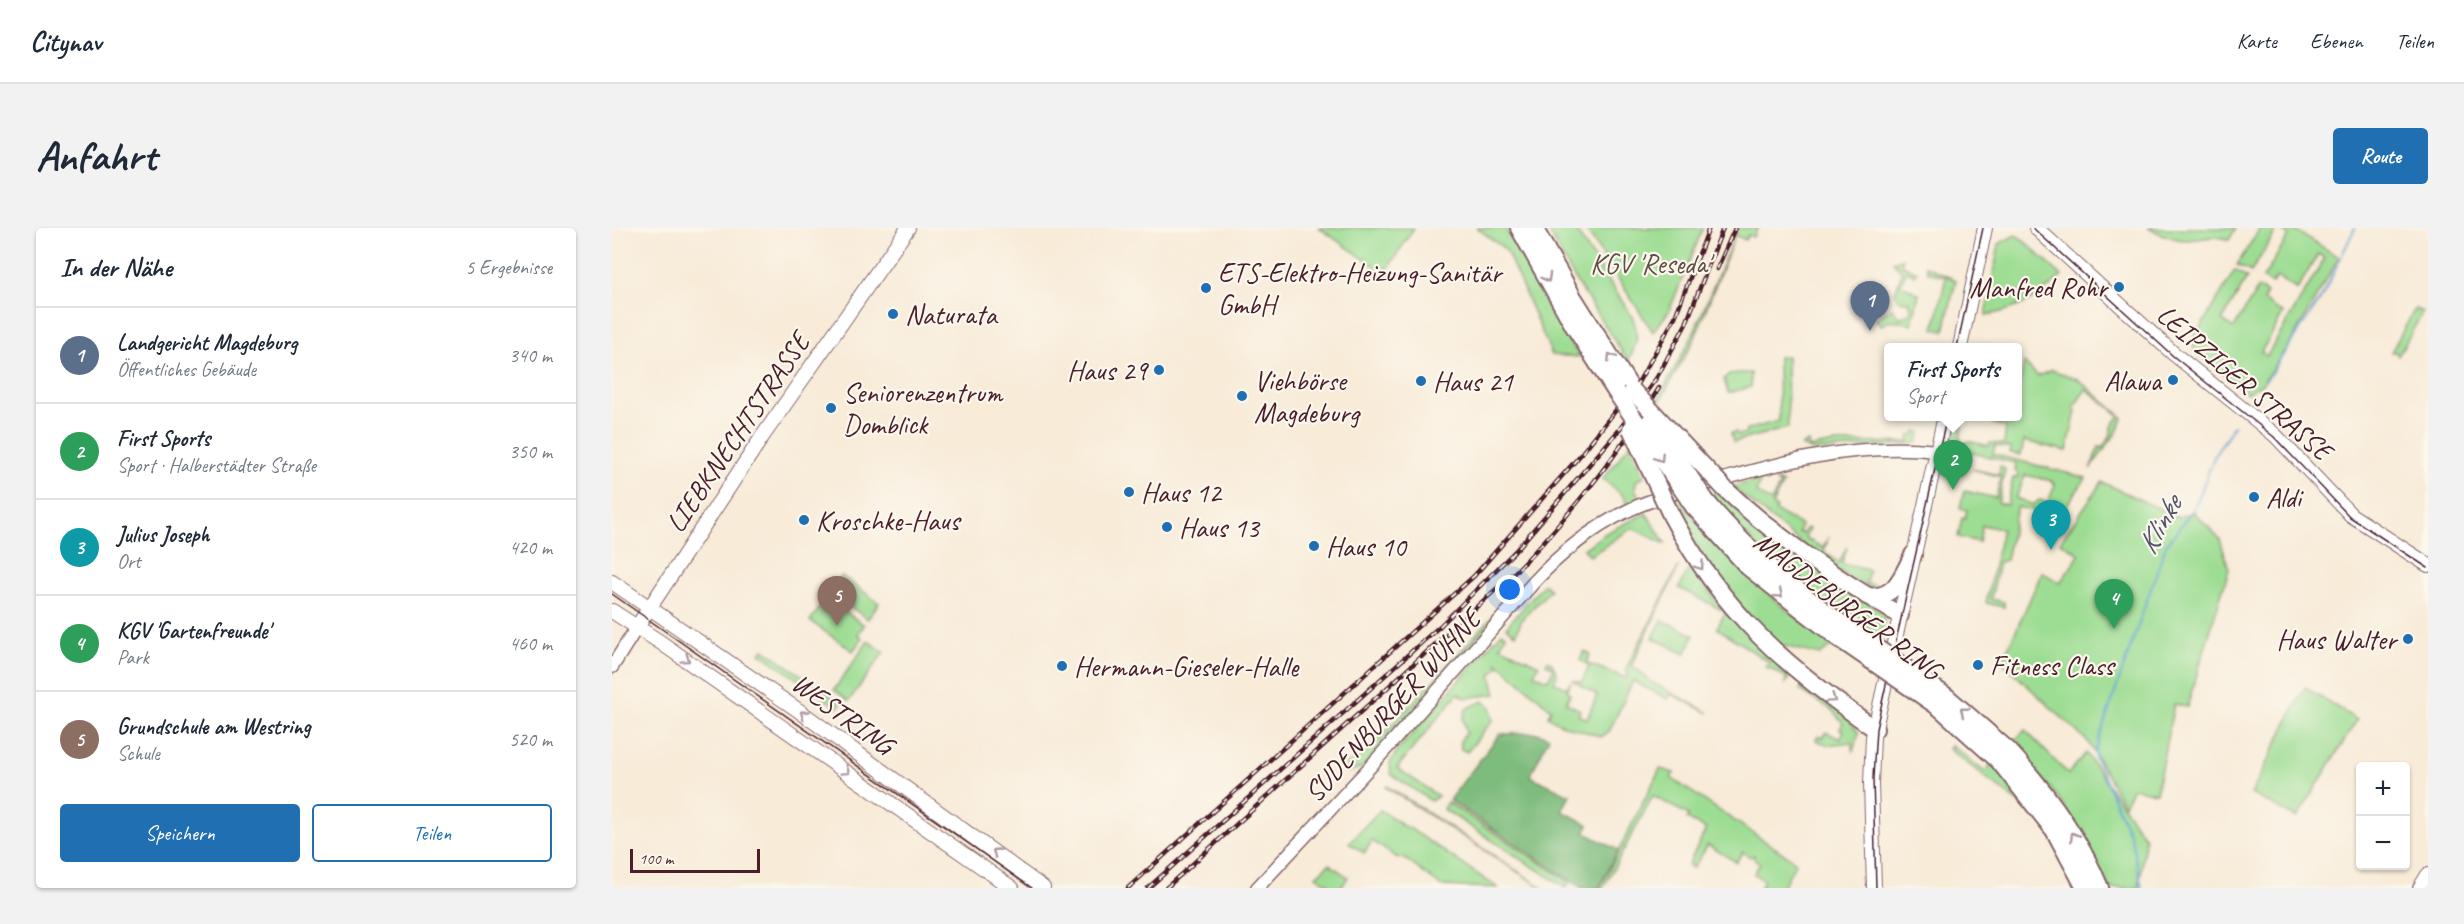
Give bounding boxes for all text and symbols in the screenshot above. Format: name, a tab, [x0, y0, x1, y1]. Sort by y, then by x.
text: Citynav	[30, 24, 101, 59]
text: Karte	[2237, 28, 2277, 54]
text: Ebenen	[2310, 28, 2363, 54]
text: Teilen	[2396, 28, 2434, 54]
button: Route	[2333, 128, 2428, 184]
text: Anfahrt	[36, 130, 156, 183]
park label: KGV 'Reseda'	[1590, 246, 1716, 281]
text: In der Nähe	[60, 251, 172, 284]
text: 5 Ergebnisse	[465, 255, 552, 280]
place label: ETS-Elektro-Heizung-Sanitär GmbH	[1218, 255, 1504, 322]
place label: Manfred Rohr	[1969, 270, 2109, 305]
one-way arrow	[1540, 272, 1551, 282]
marker: Manfred Rohr	[2112, 280, 2126, 294]
marker: ETS-Elektro-Heizung-Sanitär GmbH	[1199, 281, 1213, 295]
pin: 1	[1850, 282, 1890, 331]
place label: Naturata	[905, 297, 998, 332]
street label: LEIPZIGER STRASSE	[2150, 297, 2342, 470]
marker: Naturata	[886, 307, 900, 321]
street label: LIEBKNECHTSTRASSE	[658, 323, 819, 539]
text: Landgericht Magdeburg	[117, 329, 297, 357]
text: 1	[75, 343, 84, 368]
text: 340 m	[509, 343, 552, 368]
popup	[1884, 343, 2022, 421]
place label: Haus 29	[1067, 353, 1149, 388]
one-way arrow	[1606, 353, 1618, 363]
text: First Sports	[1906, 356, 2000, 384]
text: Öffentliches Gebäude	[117, 357, 256, 382]
marker: Haus 29	[1152, 363, 1166, 377]
place label: Viehbörse Magdeburg	[1254, 363, 1361, 430]
place label: Alawa	[2104, 363, 2163, 398]
place label: Haus 21	[1433, 364, 1514, 399]
marker: Alawa	[2166, 373, 2180, 387]
marker: Haus 21	[1414, 374, 1428, 388]
place label: Seniorenzentrum Domblick	[843, 375, 1004, 442]
text: Sport	[1906, 384, 1945, 409]
marker: Viehbörse Magdeburg	[1235, 389, 1249, 403]
marker: Seniorenzentrum Domblick	[824, 401, 838, 415]
text: First Sports	[117, 425, 210, 453]
text: 2	[75, 439, 84, 464]
text: 350 m	[509, 439, 552, 464]
pin: 2	[1934, 440, 1972, 490]
one-way arrow	[1652, 452, 1663, 463]
text: Sport · Halberstädter Straße	[117, 453, 316, 478]
place label: Haus 12	[1141, 475, 1223, 510]
place label: Aldi	[2266, 480, 2305, 515]
marker: Haus 12	[1122, 485, 1136, 499]
water label: Klinke	[2128, 486, 2192, 561]
marker: Aldi	[2247, 490, 2261, 504]
pin: 3	[2032, 500, 2070, 550]
place label: Kroschke-Haus	[816, 503, 962, 538]
place label: Haus 13	[1179, 510, 1261, 545]
marker: Kroschke-Haus	[797, 513, 811, 527]
marker: Haus 13	[1160, 520, 1174, 534]
text: Julius Joseph	[117, 521, 209, 549]
street label: MAGDEBURGER RING	[1747, 524, 1951, 689]
place label: Haus 10	[1326, 529, 1408, 564]
text: 3	[75, 535, 84, 560]
text: 420 m	[509, 535, 552, 560]
marker: Haus 10	[1307, 539, 1321, 553]
text: Ort	[117, 549, 141, 574]
one-way arrow	[1693, 559, 1704, 570]
your location	[1495, 575, 1524, 604]
pin: 5	[818, 576, 856, 626]
pin: 4	[2094, 580, 2134, 629]
one-way arrow	[1772, 586, 1783, 597]
street label: SUDENBURGER WUHNE	[1296, 599, 1491, 809]
text: KGV 'Gartenfreunde'	[117, 617, 270, 645]
place label: Haus Walter	[2276, 622, 2399, 657]
text: 4	[75, 631, 84, 656]
text: 460 m	[509, 631, 552, 656]
marker: Haus Walter	[2401, 632, 2415, 646]
text: Park	[117, 645, 149, 670]
place label: Fitness Class	[1990, 648, 2116, 683]
place label: Hermann-Gieseler-Halle	[1074, 649, 1300, 684]
one-way arrow	[679, 652, 690, 663]
marker: Fitness Class	[1971, 658, 1985, 672]
marker: Hermann-Gieseler-Halle	[1055, 659, 1069, 673]
street label: WESTRING	[785, 665, 903, 764]
one-way arrow	[1826, 692, 1837, 703]
one-way arrow	[1960, 707, 1971, 718]
one-way arrow	[799, 710, 810, 721]
text: Grundschule am Westring	[117, 713, 311, 741]
text: 5	[75, 727, 84, 752]
text: 520 m	[509, 727, 552, 752]
text: Schule	[117, 741, 160, 766]
map controls	[2356, 762, 2410, 870]
button: +	[2356, 762, 2410, 816]
one-way arrow	[839, 764, 850, 775]
button: Speichern	[60, 804, 300, 862]
button: Teilen	[312, 804, 552, 862]
button: −	[2356, 816, 2410, 870]
one-way arrow	[2069, 832, 2081, 842]
scale bar	[630, 846, 760, 874]
one-way arrow	[992, 848, 1003, 859]
text: 100 m	[639, 849, 673, 869]

